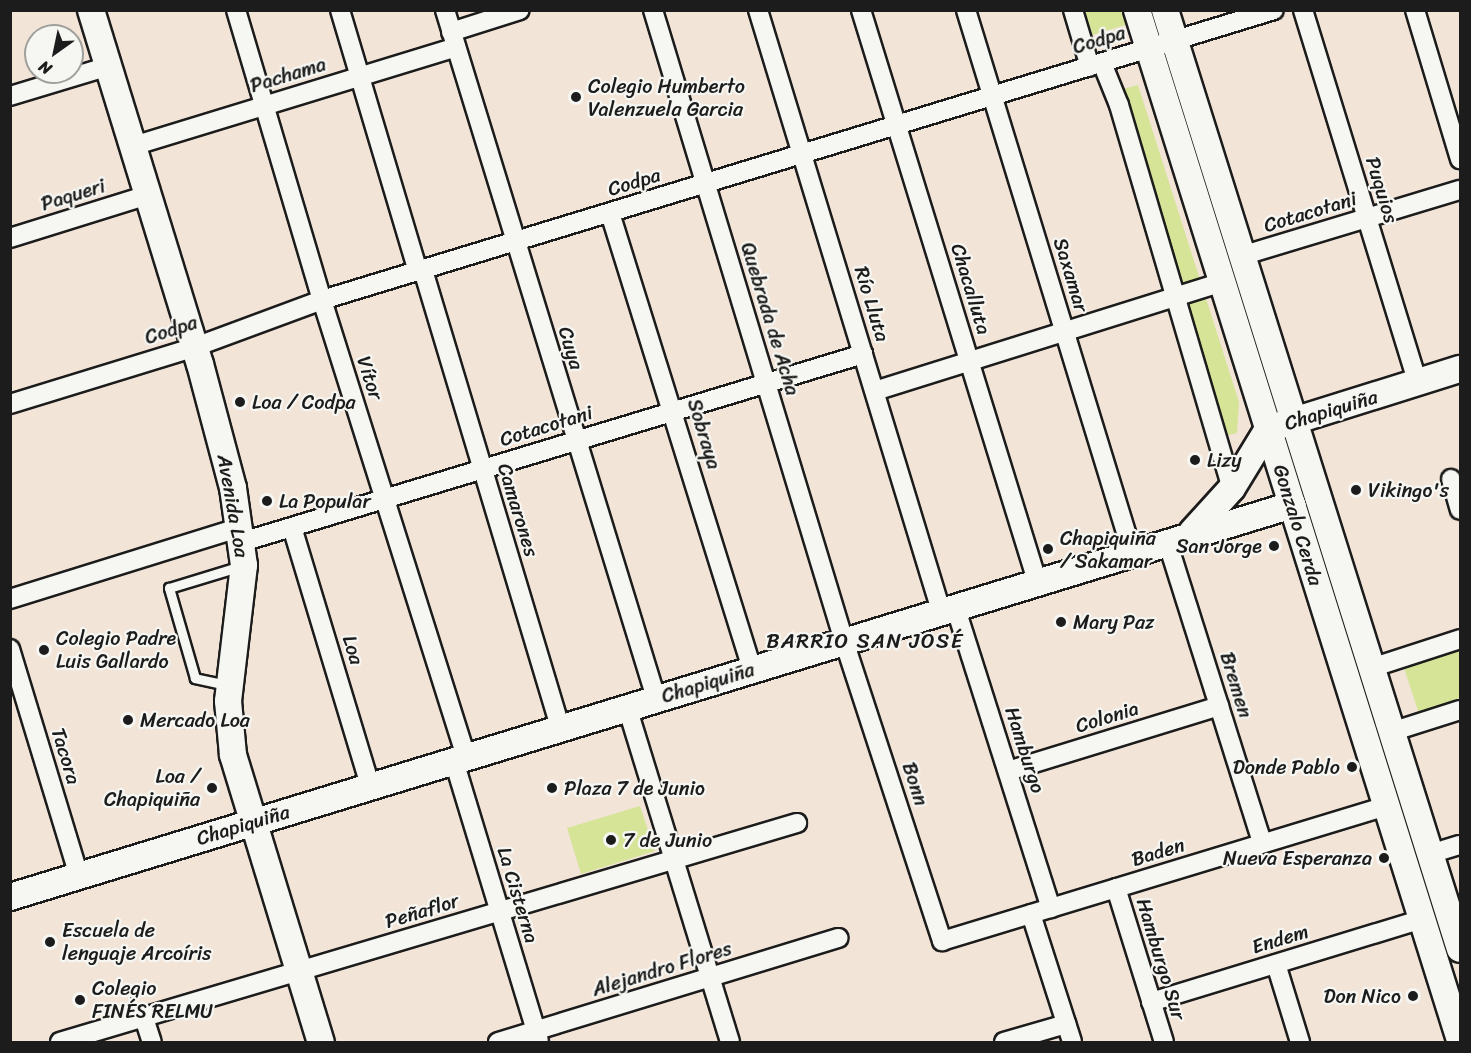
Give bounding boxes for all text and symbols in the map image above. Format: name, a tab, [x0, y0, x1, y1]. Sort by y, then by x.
street label: Codpa	[1070, 21, 1128, 59]
north arrow	[24, 24, 84, 84]
street label: Pachama	[247, 52, 329, 98]
text: N	[32, 53, 58, 83]
place label: Colegio Humberto Valenzuela Garcia	[588, 74, 746, 121]
marker: Colegio Humberto Valenzuela Garcia	[569, 90, 583, 104]
street label: Puquios	[1361, 154, 1403, 226]
street label: Codpa	[605, 163, 663, 201]
street label: Paqueri	[38, 174, 108, 216]
street label: Cotacotani	[1261, 187, 1359, 237]
street label: Saxamar	[1048, 235, 1094, 315]
street label: Quebrada de Acha	[735, 240, 805, 398]
street label: Chacalluta	[946, 241, 996, 337]
street label: Río Lluta	[849, 263, 895, 345]
street label: Codpa	[142, 310, 200, 350]
street label: Cuya	[553, 324, 589, 372]
street label: Vítor	[352, 353, 388, 403]
street label: Chapiquiña	[1282, 385, 1380, 435]
place label: Loa / Codpa	[252, 390, 356, 414]
marker: Loa / Codpa	[233, 395, 247, 409]
street label: Sobraya	[682, 396, 726, 472]
street label: Cotacotani	[497, 401, 595, 451]
place label: Lizy	[1207, 448, 1242, 472]
street label: Avenida Loa	[212, 453, 254, 559]
marker: Lizy	[1188, 453, 1202, 467]
street label: Camarones	[492, 460, 544, 560]
street label: Gonzalo Cerda	[1268, 462, 1328, 588]
place label: Vikingo's	[1368, 478, 1449, 502]
marker: Vikingo's	[1349, 483, 1363, 497]
place label: La Popular	[279, 489, 371, 513]
marker: La Popular	[260, 494, 274, 508]
place label: Chapiquiña / Sakamar	[1060, 526, 1156, 573]
place label: San Jorge	[1175, 534, 1262, 558]
marker: San Jorge	[1267, 539, 1281, 553]
marker: Chapiquiña / Sakamar	[1041, 542, 1055, 556]
place label: Mary Paz	[1073, 610, 1155, 634]
marker: Mary Paz	[1054, 615, 1068, 629]
place label: Colegio Padre Luis Gallardo	[56, 626, 177, 673]
district label: BARRIO SAN JOSÉ	[767, 628, 963, 654]
street label: Loa	[337, 632, 369, 668]
marker: Colegio Padre Luis Gallardo	[37, 643, 51, 657]
street label: Bremen	[1215, 649, 1257, 721]
street label: Chapiquiña	[659, 658, 757, 708]
street label: Colonia	[1072, 696, 1142, 738]
street label: Hamburgo	[1000, 704, 1050, 796]
place label: Mercado Loa	[140, 708, 250, 732]
marker: Mercado Loa	[121, 713, 135, 727]
street label: Tacora	[46, 725, 86, 787]
place label: Donde Pablo	[1232, 755, 1340, 779]
street label: Bonn	[897, 759, 933, 809]
marker: Donde Pablo	[1345, 760, 1359, 774]
place label: Loa / Chapiquiña	[104, 765, 200, 812]
place label: Plaza 7 de Junio	[564, 776, 706, 800]
marker: Loa / Chapiquiña	[205, 781, 219, 795]
marker: Plaza 7 de Junio	[545, 781, 559, 795]
street label: Chapiquiña	[194, 800, 292, 850]
place label: 7 de Junio	[623, 828, 712, 852]
marker: 7 de Junio	[604, 833, 618, 847]
street label: Baden	[1129, 833, 1187, 871]
street label: La Cisterna	[492, 844, 544, 946]
place label: Nueva Esperanza	[1223, 846, 1372, 870]
marker: Nueva Esperanza	[1377, 851, 1391, 865]
street label: Peñaflor	[382, 888, 462, 934]
street label: Hamburgo Sur	[1131, 895, 1191, 1023]
place label: Escuela de lenguaje Arcoíris	[62, 918, 211, 965]
street label: Endem	[1249, 919, 1311, 959]
marker: Escuela de lenguaje Arcoíris	[43, 935, 57, 949]
street label: Alejandro Flores	[590, 937, 734, 1001]
place label: Colegio FINÉS RELMU	[92, 976, 214, 1023]
place label: Don Nico	[1323, 984, 1401, 1008]
marker: Don Nico	[1406, 989, 1420, 1003]
marker: Colegio FINÉS RELMU	[73, 993, 87, 1007]

